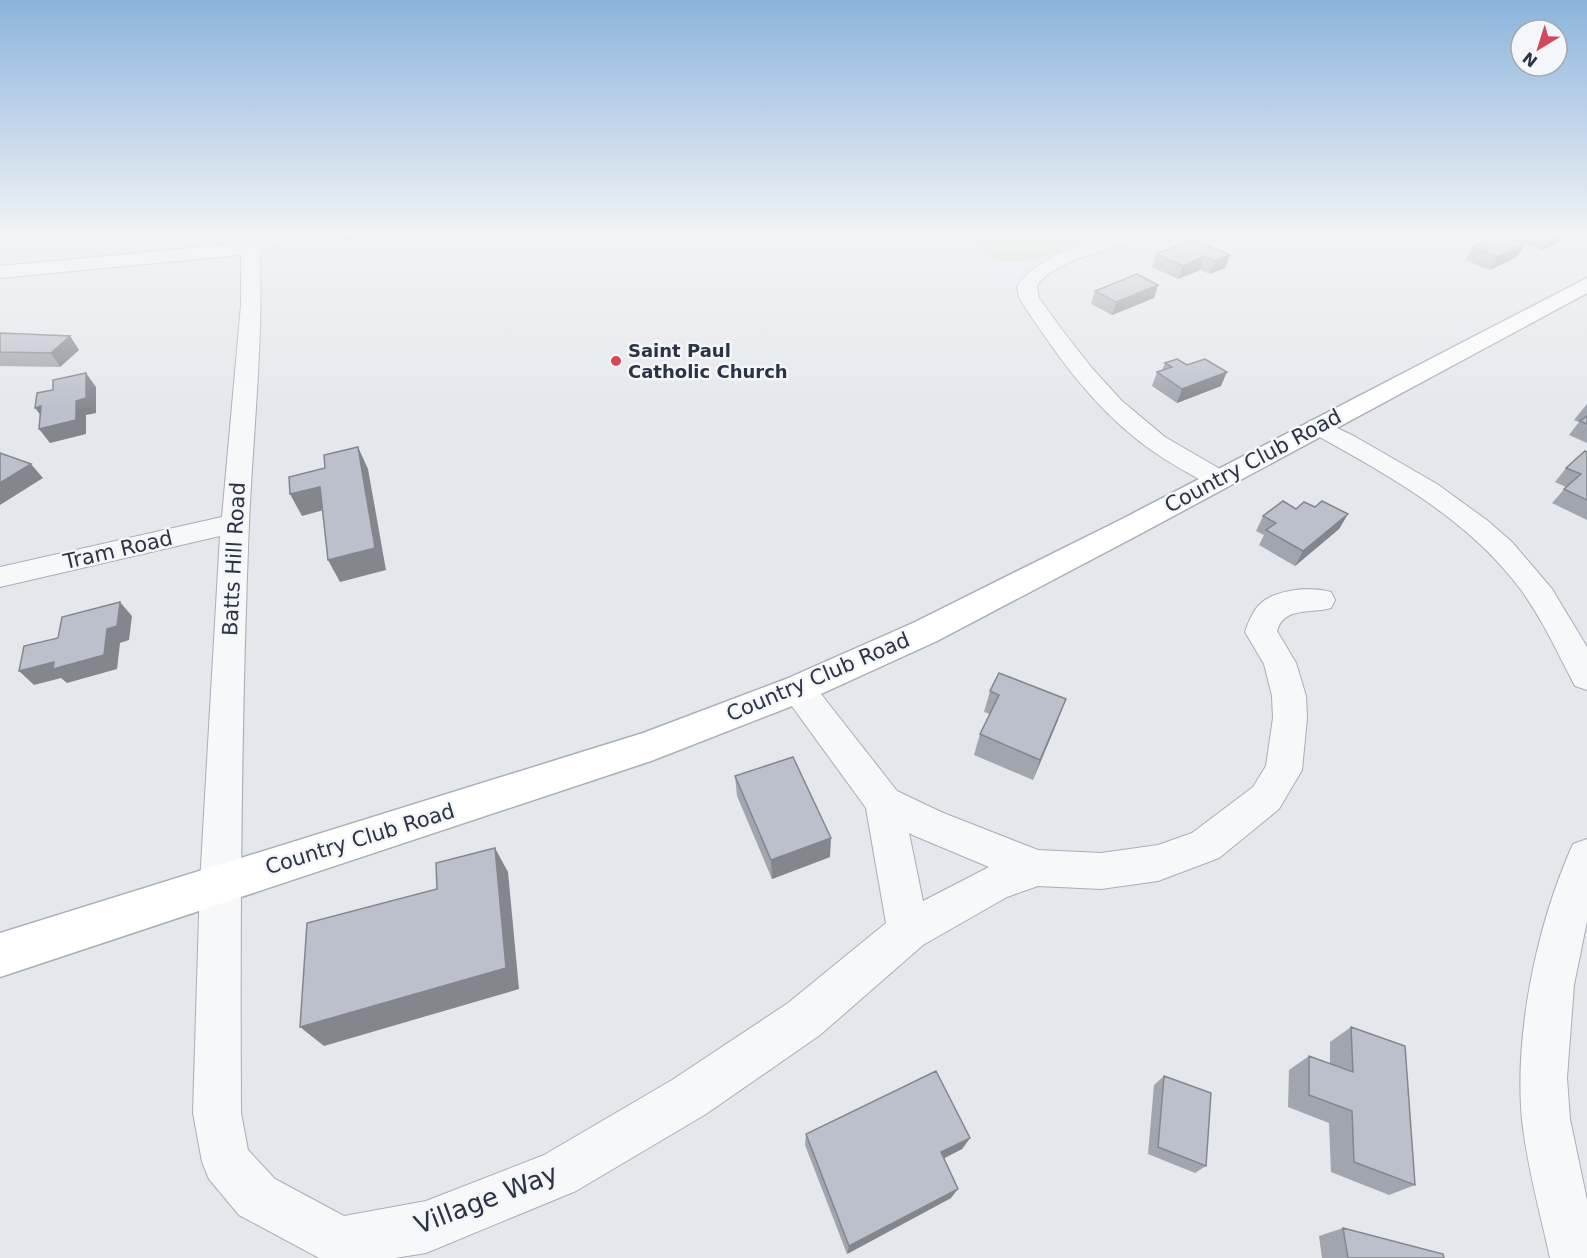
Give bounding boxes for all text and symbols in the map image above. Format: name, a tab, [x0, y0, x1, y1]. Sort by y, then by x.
north arrow	[1509, 18, 1569, 78]
text: N	[1519, 48, 1541, 71]
place label: Saint Paul Catholic Church	[628, 340, 788, 382]
marker: Saint Paul Catholic Church	[609, 354, 623, 368]
street label: Country Club Road	[1161, 404, 1345, 518]
street label: Batts Hill Road	[218, 481, 250, 637]
street label: Tram Road	[60, 526, 175, 574]
street label: Country Club Road	[723, 628, 913, 726]
street label: Country Club Road	[262, 799, 458, 879]
street label: Village Way	[410, 1158, 562, 1240]

